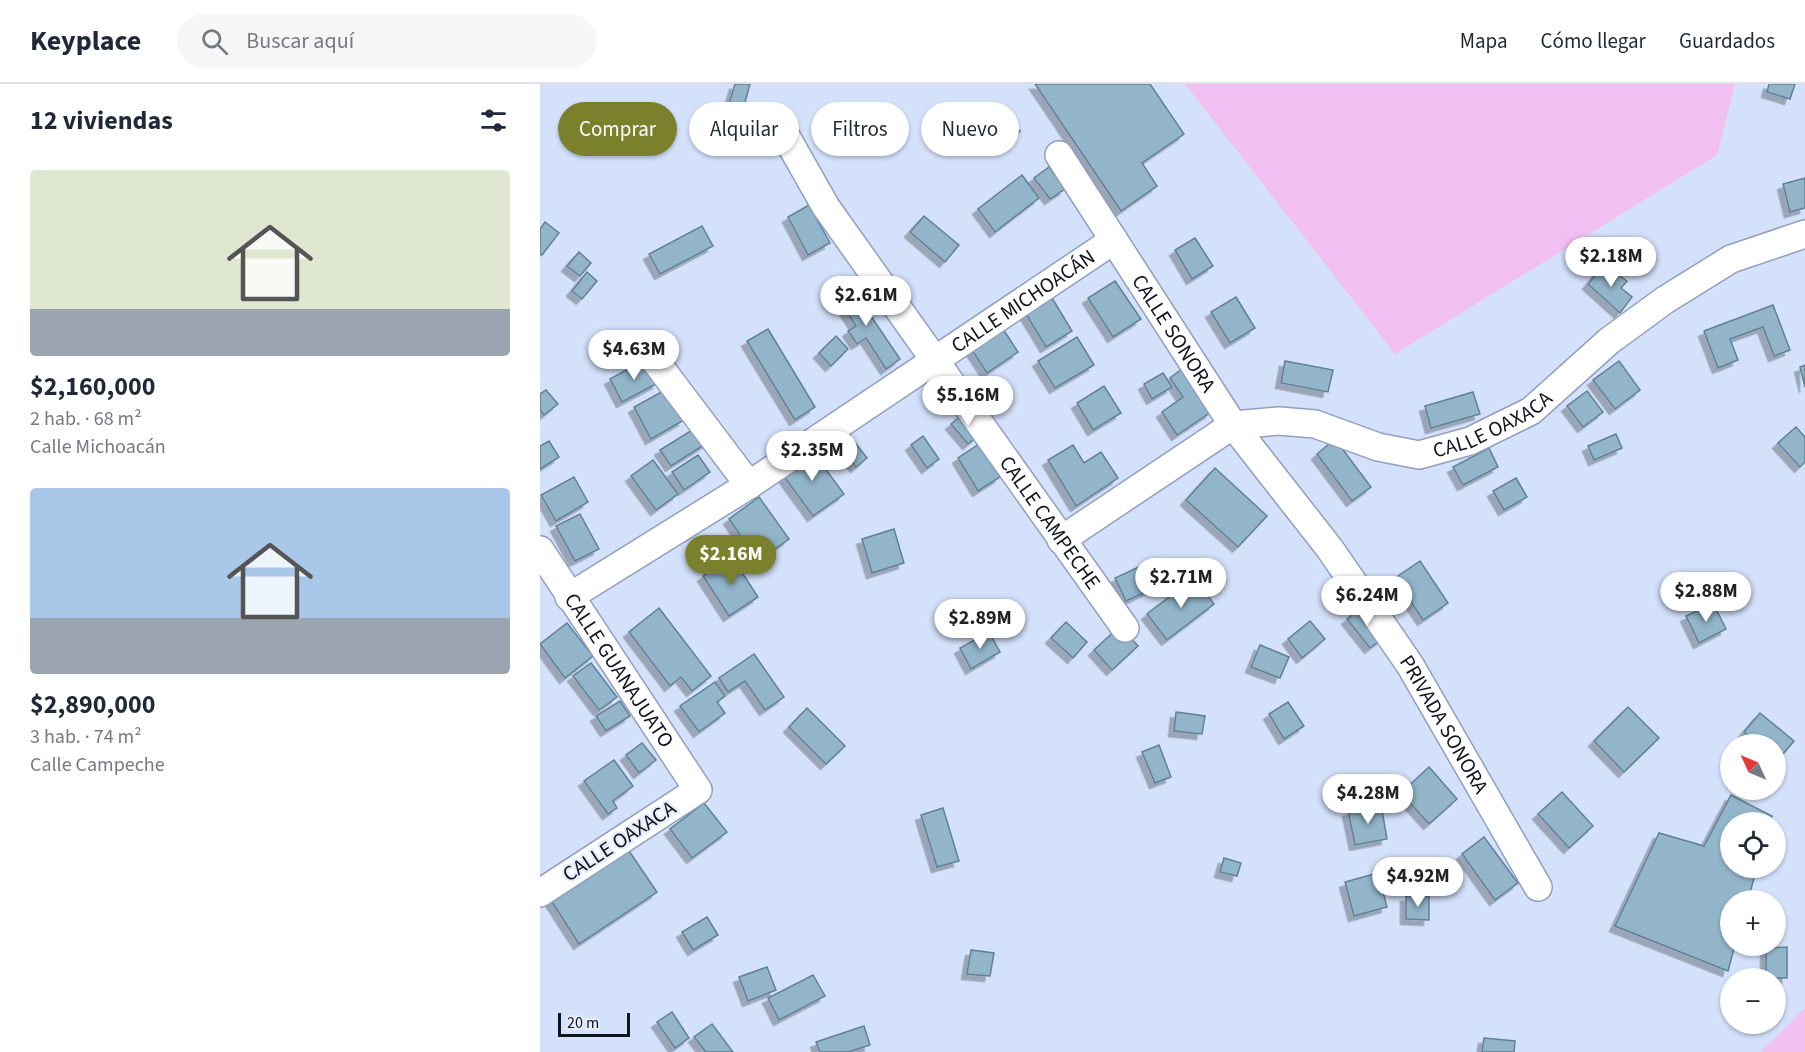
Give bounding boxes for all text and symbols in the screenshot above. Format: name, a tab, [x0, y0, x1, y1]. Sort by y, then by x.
search box	[177, 14, 597, 68]
text: Keyplace	[30, 21, 141, 61]
icon: search	[198, 25, 231, 58]
text: Buscar aquí	[246, 25, 354, 57]
text: Mapa	[1460, 26, 1508, 56]
text: Cómo llegar	[1541, 26, 1646, 56]
text: Guardados	[1679, 26, 1775, 56]
text: 12 viviendas	[30, 102, 173, 139]
chip: Comprar	[558, 102, 677, 156]
chip: Alquilar	[689, 102, 799, 156]
chip: Filtros	[811, 102, 909, 156]
chip: Nuevo	[921, 102, 1019, 156]
icon: filters	[477, 104, 510, 137]
icon: home	[216, 209, 324, 317]
pin: $2.18M	[1562, 237, 1660, 288]
street label: CALLE MICHOACÁN	[945, 242, 1101, 360]
text: $2.18M	[1579, 242, 1643, 270]
street label: CALLE SONORA	[1125, 268, 1223, 399]
pin: $2.61M	[817, 276, 915, 327]
text: $2.61M	[834, 281, 898, 309]
pin: $4.63M	[585, 330, 683, 381]
text: $4.63M	[602, 335, 666, 363]
text: $2,160,000	[30, 368, 155, 405]
pin: $5.16M	[919, 376, 1017, 427]
text: $5.16M	[936, 381, 1000, 409]
street label: CALLE OAXACA	[1430, 383, 1559, 465]
text: 2 hab. · 68 m²	[30, 405, 142, 433]
pin: $2.35M	[763, 431, 861, 482]
text: Calle Michoacán	[30, 433, 166, 461]
text: $2.35M	[780, 436, 844, 464]
street label: CALLE CAMPECHE	[992, 450, 1108, 595]
icon: home	[216, 527, 324, 635]
pin: $2.16M	[682, 535, 780, 586]
text: $2.16M	[699, 540, 763, 568]
pin: $2.71M	[1132, 558, 1230, 609]
text: $2.71M	[1149, 563, 1213, 591]
pin: $2.88M	[1657, 572, 1755, 623]
pin: $6.24M	[1318, 576, 1416, 627]
text: $2.88M	[1674, 577, 1738, 605]
text: $6.24M	[1335, 581, 1399, 609]
street label: CALLE GUANAJUATO	[557, 587, 681, 754]
pin: $2.89M	[931, 599, 1029, 650]
text: $2.89M	[948, 604, 1012, 632]
street label: PRIVADA SONORA	[1392, 649, 1496, 800]
text: $2,890,000	[30, 686, 155, 723]
text: 3 hab. · 74 m²	[30, 723, 142, 751]
north arrow	[1720, 734, 1786, 800]
map controls	[1720, 734, 1786, 1034]
text: Calle Campeche	[30, 751, 165, 779]
pin: $4.28M	[1319, 774, 1417, 825]
text: $4.28M	[1336, 779, 1400, 807]
street label: CALLE OAXACA	[556, 793, 682, 889]
button: locate	[1720, 812, 1786, 878]
pin: $4.92M	[1369, 857, 1467, 908]
text: $4.92M	[1386, 862, 1450, 890]
button: +	[1720, 890, 1786, 956]
button: −	[1720, 968, 1786, 1034]
scale bar	[558, 1010, 630, 1038]
text: 20 m	[567, 1012, 599, 1034]

